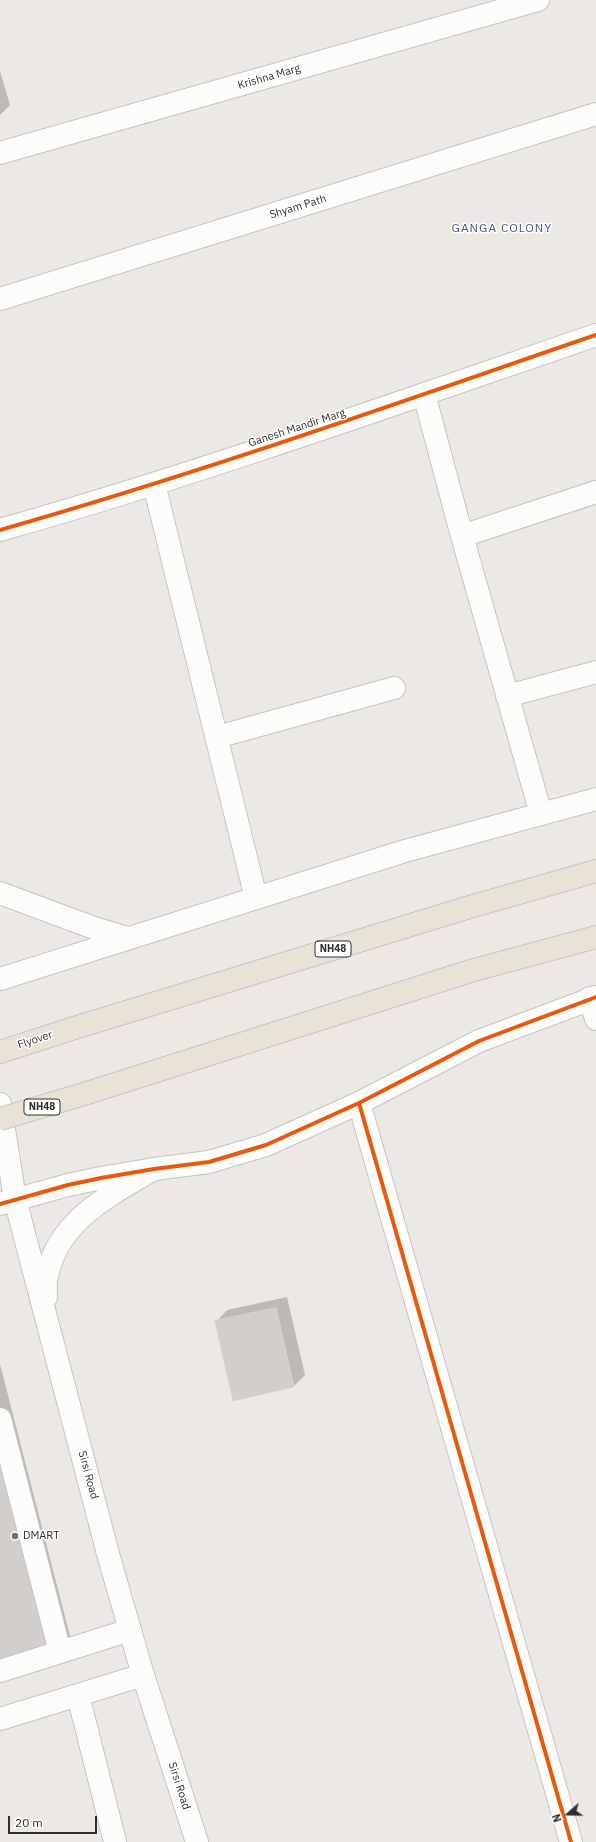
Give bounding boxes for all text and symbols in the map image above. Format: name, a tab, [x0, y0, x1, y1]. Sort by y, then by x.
street label: Krishna Marg	[236, 62, 302, 92]
street label: Shyam Path	[268, 192, 328, 222]
district label: GANGA COLONY	[452, 222, 552, 236]
street label: Ganesh Mandir Marg	[247, 406, 347, 450]
road number: NH48	[315, 941, 351, 957]
street label: Flyover	[16, 1028, 54, 1052]
road number: NH48	[24, 1099, 60, 1115]
street label: Sirsi Road	[75, 1450, 101, 1500]
place label: DMART	[23, 1529, 59, 1543]
marker: DMART	[10, 1531, 20, 1541]
street label: Sirsi Road	[165, 1761, 193, 1811]
north arrow	[548, 1794, 588, 1834]
scale bar	[10, 1808, 99, 1834]
text: N	[549, 1812, 565, 1824]
text: 20 m	[15, 1815, 43, 1830]

